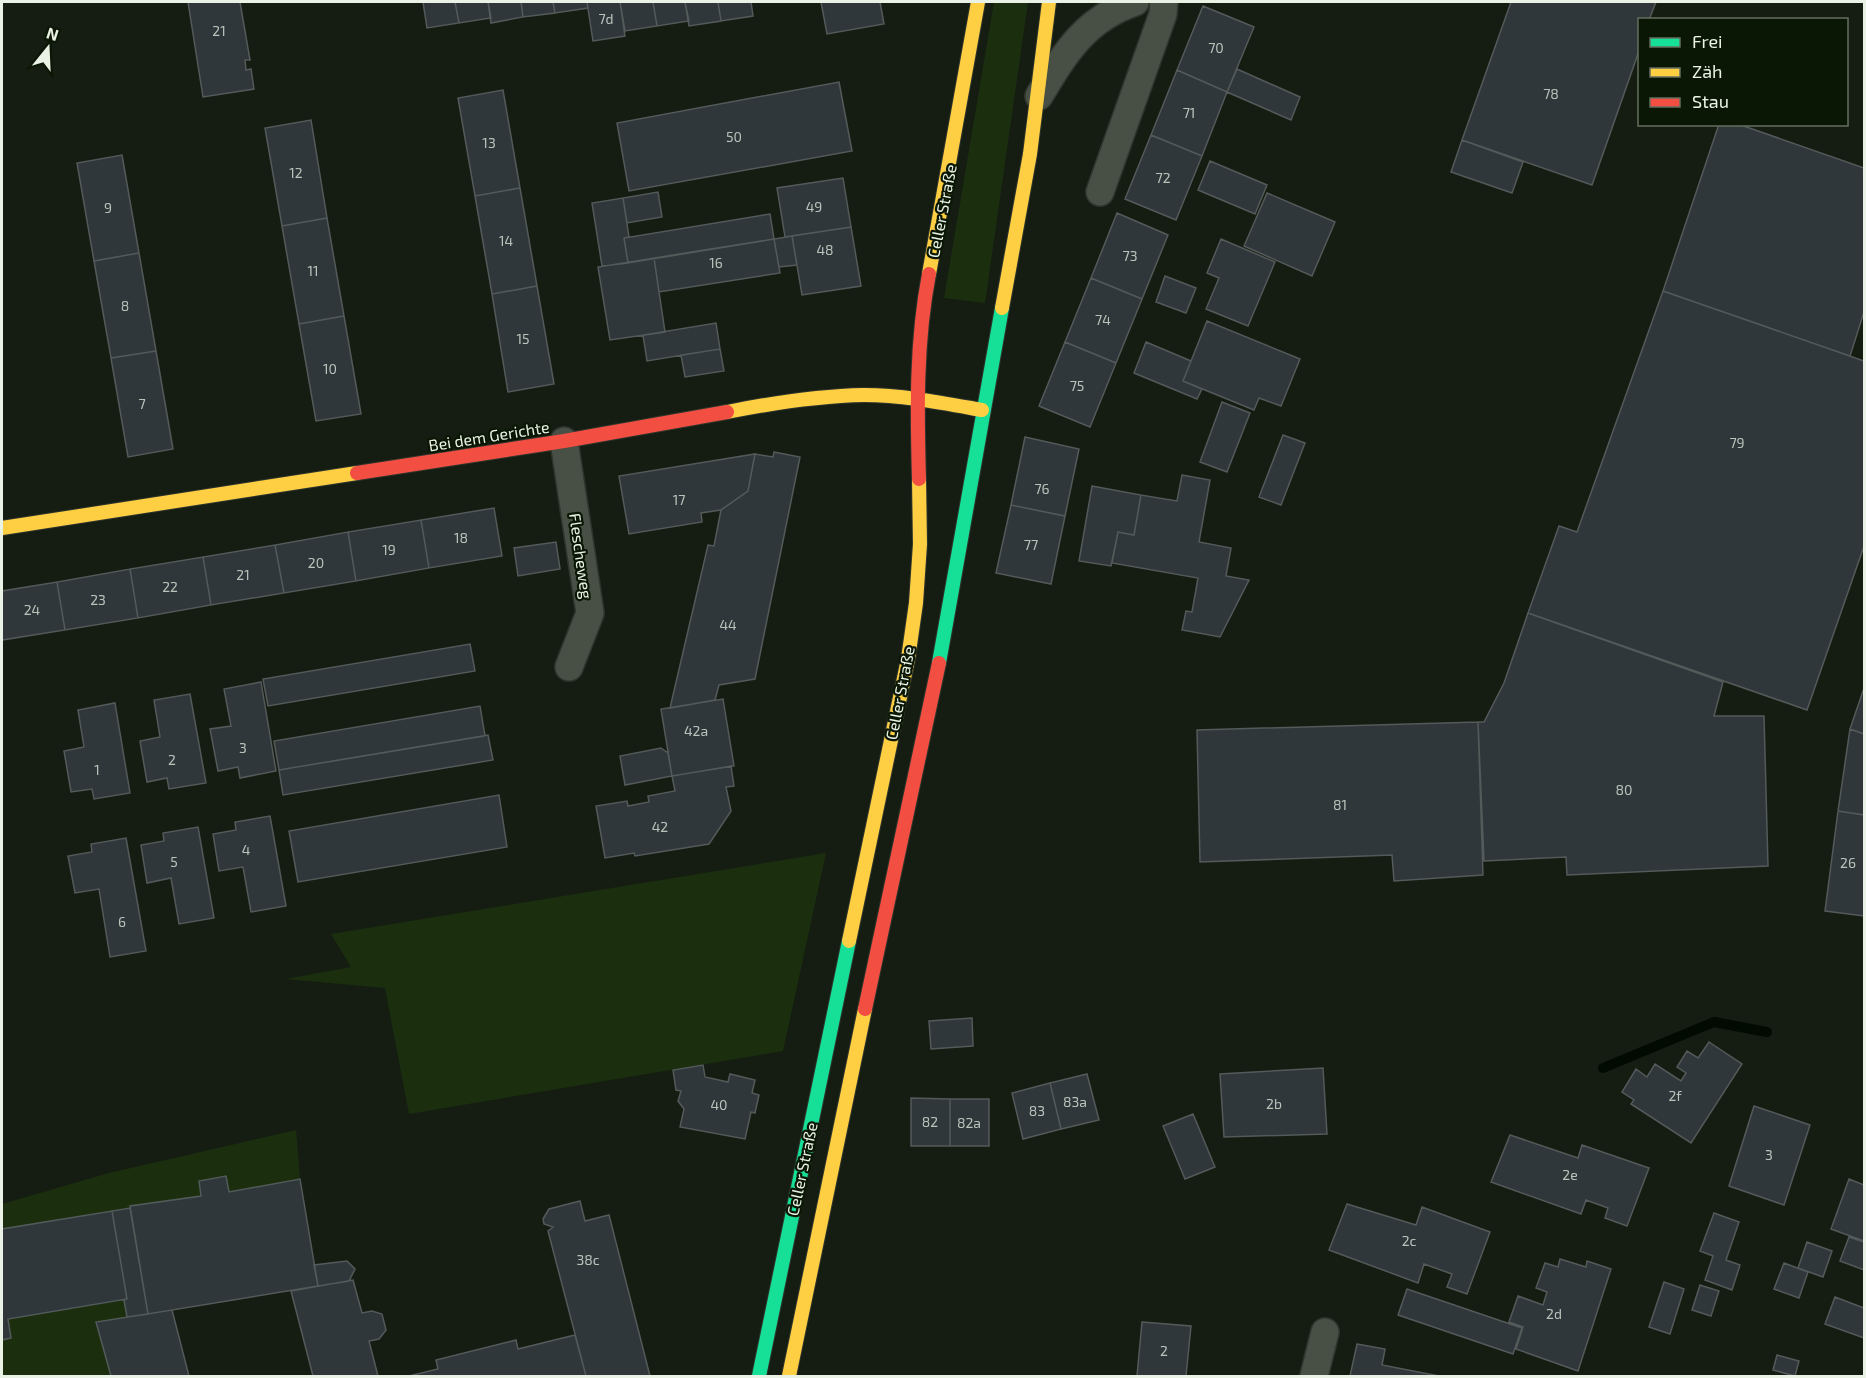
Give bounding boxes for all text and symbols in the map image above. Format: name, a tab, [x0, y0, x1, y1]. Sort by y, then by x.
house number: 7d	[598, 10, 614, 27]
north arrow	[18, 18, 78, 78]
legend	[1638, 18, 1848, 126]
text: N	[44, 22, 61, 44]
house number: 21	[212, 22, 226, 39]
text: Frei	[1692, 30, 1723, 52]
house number: 70	[1208, 39, 1224, 56]
text: Zäh	[1692, 60, 1723, 82]
house number: 78	[1543, 85, 1559, 102]
text: Stau	[1692, 90, 1729, 112]
house number: 71	[1183, 104, 1195, 121]
house number: 50	[726, 128, 742, 145]
house number: 13	[482, 134, 496, 151]
street label: Celler Straße	[923, 162, 960, 259]
house number: 12	[289, 164, 303, 181]
house number: 72	[1155, 169, 1171, 186]
house number: 49	[806, 198, 822, 215]
house number: 9	[104, 199, 112, 216]
house number: 14	[499, 232, 513, 249]
house number: 48	[816, 241, 834, 258]
house number: 73	[1123, 247, 1137, 264]
house number: 16	[709, 254, 723, 271]
house number: 11	[307, 262, 319, 279]
house number: 8	[121, 297, 129, 314]
house number: 74	[1095, 311, 1111, 328]
house number: 15	[516, 330, 530, 347]
house number: 10	[323, 360, 337, 377]
house number: 75	[1070, 377, 1084, 394]
house number: 7	[138, 395, 146, 412]
street label: Bei dem Gerichte	[427, 417, 551, 454]
house number: 79	[1729, 434, 1745, 451]
house number: 76	[1034, 480, 1050, 497]
house number: 17	[673, 491, 685, 508]
street label: Flescheweg	[566, 512, 597, 600]
house number: 18	[454, 529, 468, 546]
house number: 77	[1024, 536, 1038, 553]
house number: 19	[382, 541, 396, 558]
house number: 20	[308, 554, 324, 571]
house number: 21	[236, 566, 250, 583]
house number: 22	[162, 578, 178, 595]
house number: 23	[90, 591, 106, 608]
house number: 24	[24, 601, 40, 618]
house number: 44	[719, 616, 737, 633]
street label: Celler Straße	[881, 644, 918, 741]
house number: 42a	[684, 722, 708, 739]
house number: 3	[239, 739, 247, 756]
house number: 2	[168, 751, 176, 768]
house number: 1	[94, 761, 100, 778]
house number: 80	[1616, 781, 1632, 798]
house number: 81	[1333, 796, 1347, 813]
house number: 42	[652, 818, 668, 835]
house number: 4	[242, 841, 250, 858]
house number: 5	[170, 853, 178, 870]
house number: 26	[1840, 854, 1856, 871]
house number: 6	[118, 913, 126, 930]
house number: 2f	[1668, 1087, 1682, 1104]
house number: 83a	[1063, 1093, 1087, 1110]
house number: 2b	[1266, 1095, 1282, 1112]
house number: 40	[710, 1096, 728, 1113]
house number: 83	[1029, 1102, 1045, 1119]
house number: 82	[922, 1113, 938, 1130]
house number: 82a	[957, 1114, 981, 1131]
street label: Celler Straße	[782, 1120, 821, 1217]
house number: 3	[1765, 1146, 1773, 1163]
house number: 2e	[1562, 1166, 1578, 1183]
house number: 2c	[1402, 1232, 1417, 1249]
house number: 38c	[576, 1251, 600, 1268]
house number: 2d	[1546, 1305, 1562, 1322]
house number: 2	[1160, 1342, 1168, 1359]

